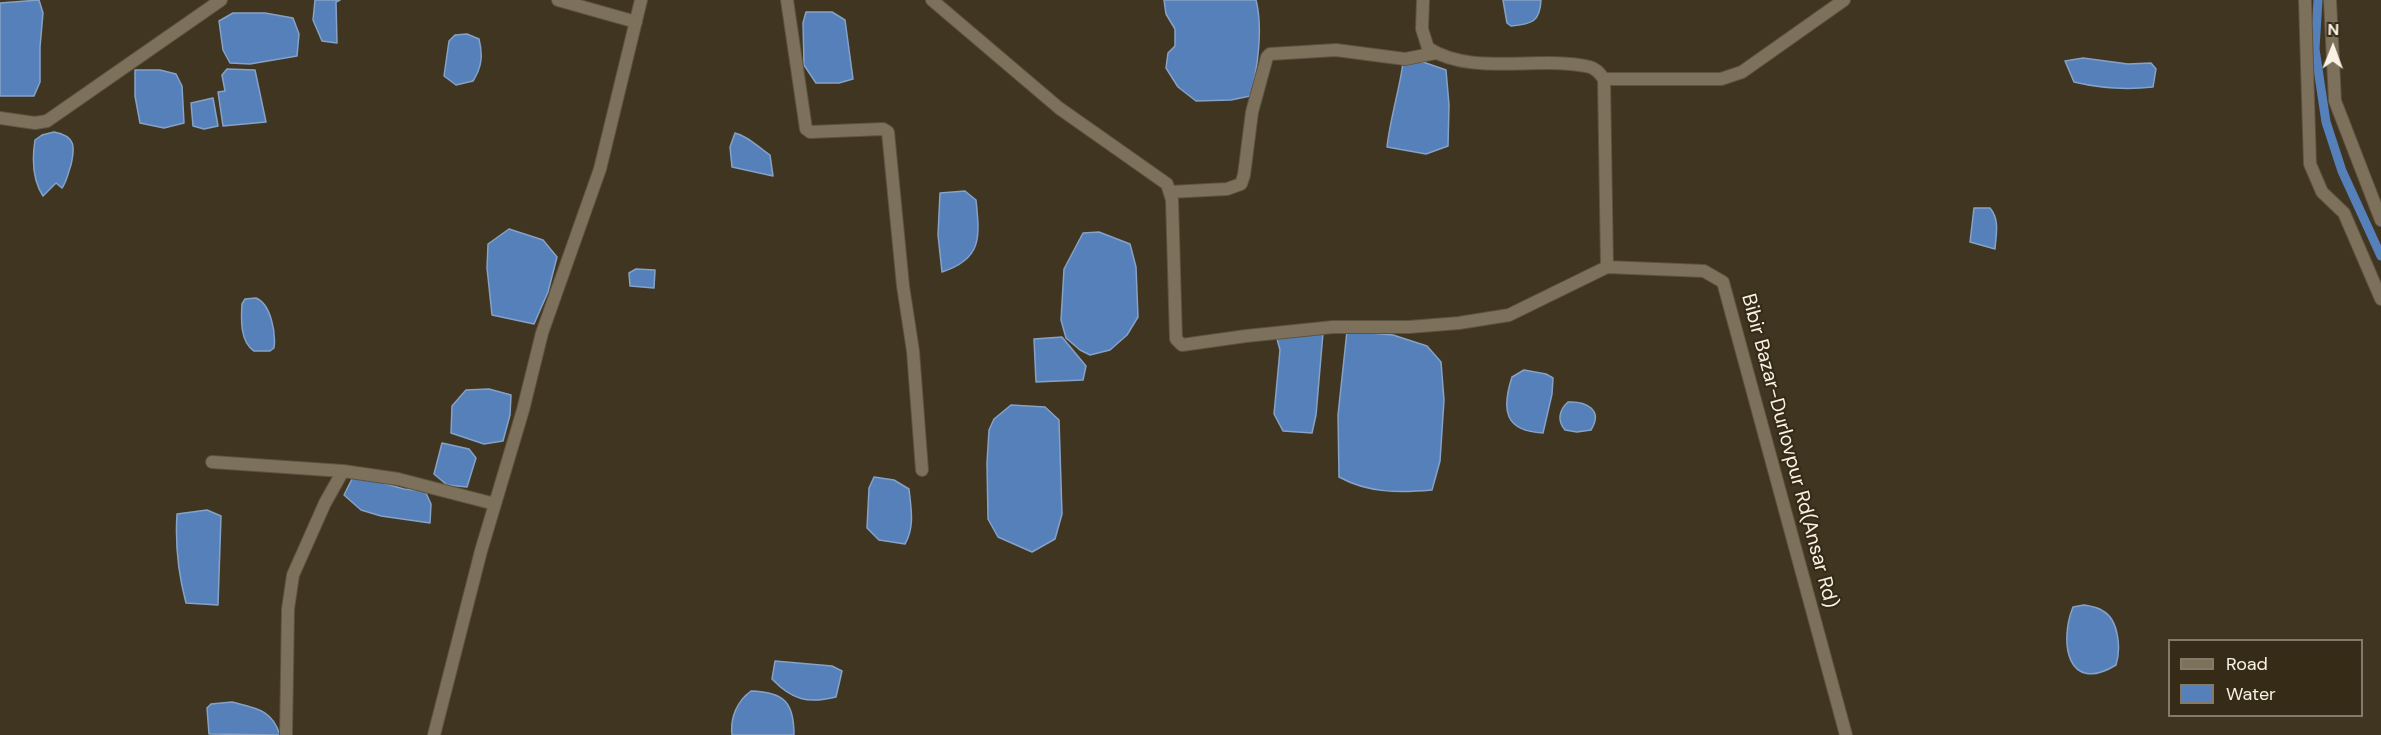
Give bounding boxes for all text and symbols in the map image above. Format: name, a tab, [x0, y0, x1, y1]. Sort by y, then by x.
north arrow	[2303, 18, 2363, 78]
text: N	[2327, 19, 2339, 40]
street label: Bibir Bazar-Durlovpur Rd(Ansar Rd)	[1735, 291, 1843, 611]
legend	[2168, 639, 2363, 717]
text: Road	[2226, 652, 2268, 676]
text: Water	[2226, 682, 2276, 706]

